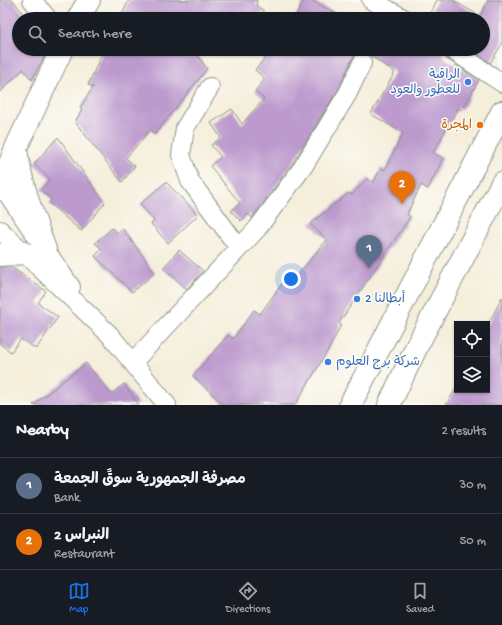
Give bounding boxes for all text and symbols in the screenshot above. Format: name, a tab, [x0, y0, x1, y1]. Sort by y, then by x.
search box	[12, 12, 490, 56]
icon: search	[26, 23, 48, 45]
text: Search here	[58, 25, 132, 43]
place label: الراقية للعطور والعود	[390, 68, 460, 98]
marker: الراقية للعطور والعود	[463, 77, 473, 87]
place label: المجرة	[441, 118, 472, 133]
marker: المجرة	[475, 120, 485, 130]
pin: 2	[389, 171, 415, 204]
pin: 1	[356, 235, 382, 268]
your location	[281, 269, 301, 289]
place label: أبطالنا 2	[365, 290, 406, 307]
marker: أبطالنا 2	[352, 294, 362, 304]
map controls	[454, 321, 490, 393]
button: locate	[454, 321, 490, 357]
place label: شركة برج العلوم	[336, 355, 420, 371]
marker: شركة برج العلوم	[323, 357, 333, 367]
button: layers	[454, 357, 490, 393]
text: Nearby	[16, 421, 69, 441]
text: 2 results	[441, 424, 486, 439]
text: مصرفة الجمهورية سوقً الجمعة	[54, 471, 246, 489]
text: 1	[26, 478, 32, 493]
text: 30 m	[460, 478, 486, 493]
text: Bank	[54, 491, 80, 506]
text: النبراس 2	[54, 527, 109, 545]
text: 2	[26, 534, 32, 549]
text: 50 m	[459, 534, 486, 549]
text: Restaurant	[54, 547, 114, 562]
tab: Map	[68, 580, 90, 616]
tab: Directions	[226, 580, 270, 616]
tab: Saved	[406, 580, 434, 616]

